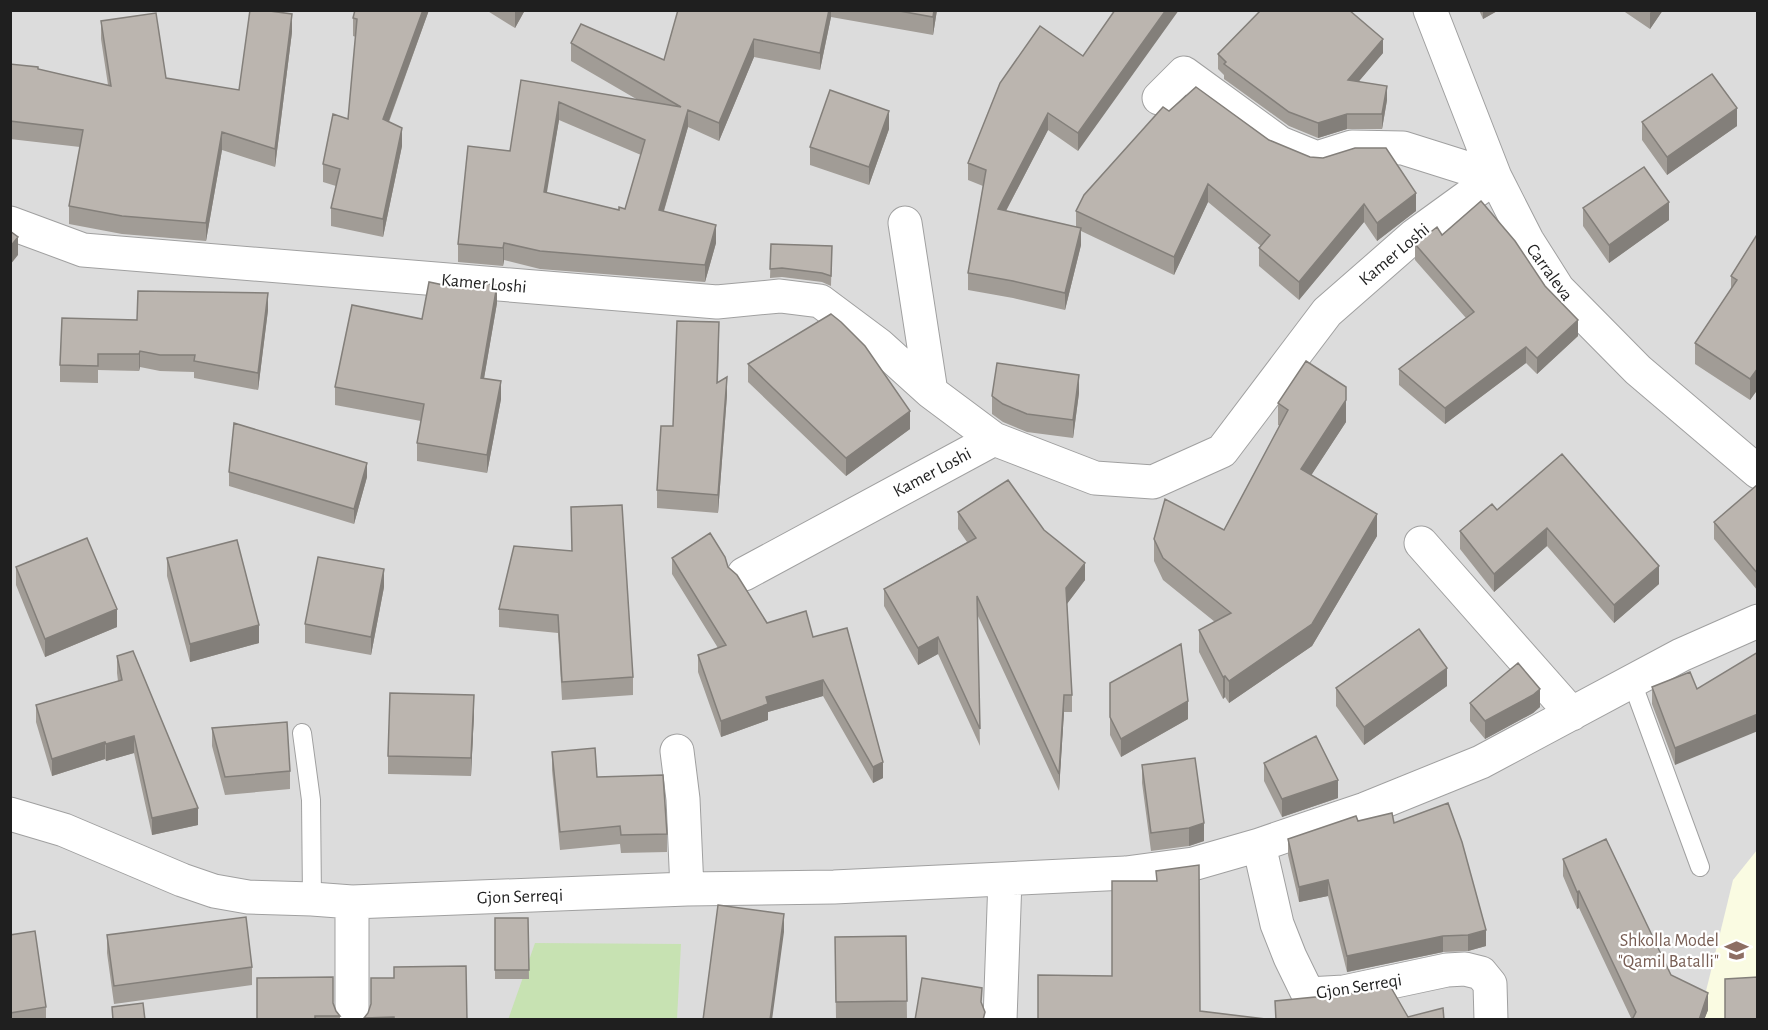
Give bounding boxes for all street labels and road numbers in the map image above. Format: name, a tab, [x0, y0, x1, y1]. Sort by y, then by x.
street label: Kamer Loshi	[1356, 220, 1433, 289]
street label: Carraleva	[1523, 241, 1576, 304]
street label: Kamer Loshi	[440, 271, 527, 297]
street label: Kamer Loshi	[890, 445, 975, 501]
street label: Gjon Serreqi	[477, 886, 564, 908]
street label: Gjon Serreqi	[1315, 971, 1403, 1003]

